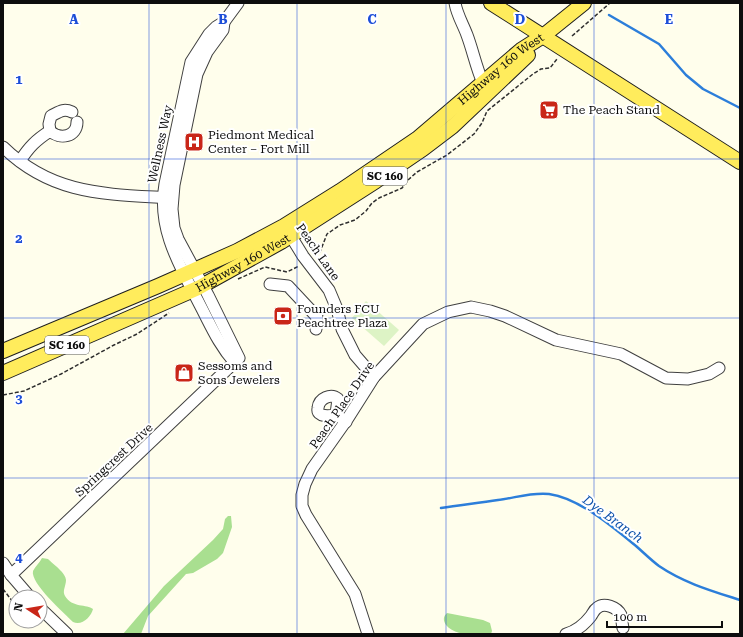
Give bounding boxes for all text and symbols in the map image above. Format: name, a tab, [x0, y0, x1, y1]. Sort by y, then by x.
text: A	[69, 12, 79, 27]
text: B	[218, 12, 228, 27]
text: C	[367, 12, 377, 27]
text: D	[515, 12, 525, 27]
text: E	[665, 12, 673, 27]
street label: Highway 160 West	[455, 30, 547, 108]
text: 1	[15, 72, 23, 87]
supermarket icon: The Peach Stand	[538, 99, 560, 121]
street label: Wellness Way	[145, 103, 175, 184]
place label: The Peach Stand	[563, 103, 660, 117]
place label: Piedmont Medical Center – Fort Mill	[208, 128, 314, 156]
hospital icon: Piedmont Medical Center – Fort Mill	[183, 131, 205, 153]
road number: SC 160	[363, 167, 407, 185]
street label: Peach Lane	[293, 221, 343, 283]
text: 2	[15, 231, 23, 246]
street label: Highway 160 West	[193, 231, 293, 295]
place label: Founders FCU Peachtree Plaza	[297, 302, 388, 330]
bank icon: Founders FCU Peachtree Plaza	[272, 305, 294, 327]
road number: SC 160	[45, 336, 89, 354]
street label: Peach Place Drive	[307, 358, 378, 451]
place label: Sessoms and Sons Jewelers	[198, 359, 280, 387]
shop icon: Sessoms and Sons Jewelers	[173, 362, 195, 384]
text: 3	[15, 391, 23, 406]
street label: Springcrest Drive	[72, 420, 156, 500]
water label: Dye Branch	[579, 492, 646, 546]
text: 4	[15, 550, 23, 565]
north arrow	[8, 589, 48, 629]
text: N	[11, 601, 26, 613]
scale bar	[607, 603, 722, 629]
text: 100 m	[613, 610, 647, 624]

